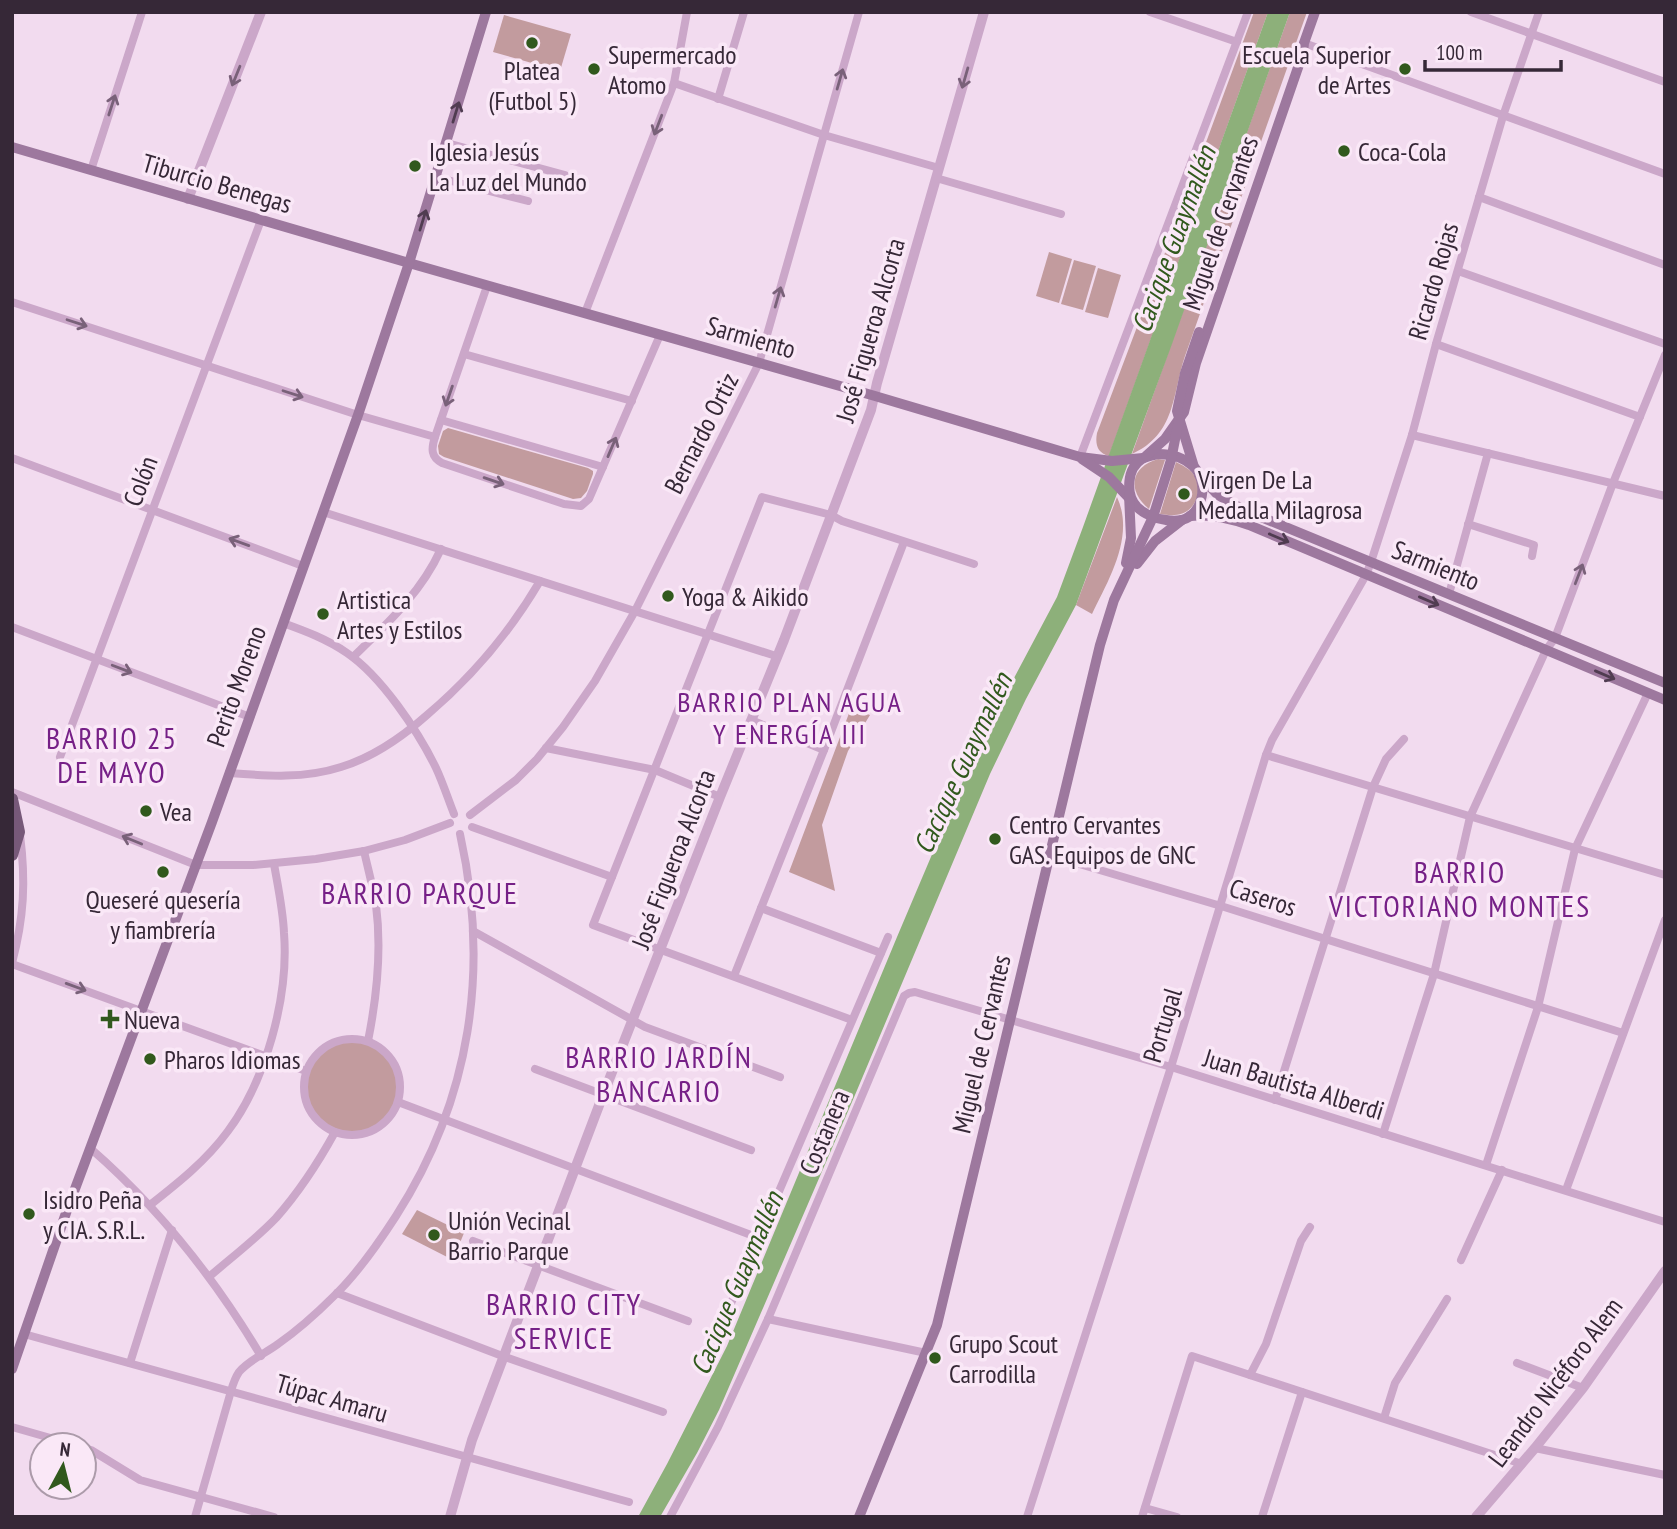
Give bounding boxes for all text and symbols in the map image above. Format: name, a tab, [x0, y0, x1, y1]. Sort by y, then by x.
scale bar	[1425, 28, 1562, 72]
marker: Platea (Futbol 5)	[524, 35, 540, 51]
place label: Supermercado Atomo	[608, 38, 737, 101]
place label: Escuela Superior de Artes	[1242, 38, 1391, 101]
text: 100 m	[1436, 39, 1482, 66]
place label: Platea (Futbol 5)	[488, 54, 576, 117]
marker: Supermercado Atomo	[586, 61, 602, 77]
marker: Escuela Superior de Artes	[1397, 61, 1413, 77]
one-way arrow	[229, 64, 242, 86]
one-way arrow	[958, 66, 971, 89]
one-way arrow	[835, 68, 848, 90]
one-way arrow	[106, 94, 119, 116]
one-way arrow	[451, 101, 464, 123]
one-way arrow	[651, 114, 663, 136]
street label: Miguel de Cervantes	[1175, 132, 1265, 314]
place label: Iglesia Jesús La Luz del Mundo	[429, 135, 587, 198]
place label: Coca-Cola	[1358, 135, 1447, 168]
water label: Cacique Guaymallén	[1122, 139, 1224, 337]
marker: Coca-Cola	[1336, 143, 1352, 159]
street label: Tiburcio Benegas	[138, 146, 296, 220]
marker: Iglesia Jesús La Luz del Mundo	[407, 158, 423, 174]
one-way arrow	[417, 209, 430, 231]
street label: Ricardo Rojas	[1401, 219, 1465, 343]
street label: José Figueroa Alcorta	[828, 234, 912, 427]
one-way arrow	[772, 287, 785, 309]
street label: Sarmiento	[702, 309, 800, 365]
one-way arrow	[66, 317, 88, 330]
street label: Bernardo Ortiz	[657, 367, 745, 499]
one-way arrow	[442, 385, 454, 407]
one-way arrow	[282, 389, 304, 401]
one-way arrow	[606, 437, 619, 458]
street label: Colón	[115, 451, 165, 511]
place label: Virgen De La Medalla Milagrosa	[1197, 463, 1362, 526]
one-way arrow	[483, 476, 505, 488]
marker: Virgen De La Medalla Milagrosa	[1176, 486, 1192, 502]
one-way arrow	[1267, 532, 1289, 545]
street label: Sarmiento	[1387, 533, 1485, 597]
one-way arrow	[229, 535, 251, 548]
one-way arrow	[1574, 564, 1586, 586]
place label: Yoga & Aikido	[682, 580, 808, 613]
place label: Artistica Artes y Estilos	[337, 583, 462, 646]
marker: Yoga & Aikido	[660, 588, 676, 604]
one-way arrow	[1418, 596, 1439, 609]
marker: Artistica Artes y Estilos	[315, 606, 331, 622]
street label: Perito Moreno	[199, 621, 273, 751]
one-way arrow	[110, 663, 132, 676]
water label: Cacique Guaymallén	[904, 665, 1021, 859]
one-way arrow	[1594, 670, 1616, 683]
district label: BARRIO PLAN AGUA Y ENERGÍA III	[677, 683, 903, 752]
district label: BARRIO 25 DE MAYO	[46, 718, 178, 791]
street label: José Figueroa Alcorta	[623, 765, 722, 954]
place label: Vea	[159, 795, 192, 828]
marker: Vea	[138, 803, 154, 819]
place label: Centro Cervantes GAS. Equipos de GNC	[1009, 808, 1196, 871]
marker: Centro Cervantes GAS. Equipos de GNC	[987, 831, 1003, 847]
one-way arrow	[122, 832, 144, 845]
district label: BARRIO VICTORIANO MONTES	[1328, 852, 1591, 925]
marker: Queseré quesería y fiambrería	[155, 864, 171, 880]
street label: Caseros	[1225, 871, 1301, 923]
district label: BARRIO PARQUE	[321, 873, 519, 912]
place label: Queseré quesería y fiambrería	[85, 883, 241, 946]
street label: Miguel de Cervantes	[944, 952, 1018, 1136]
one-way arrow	[65, 982, 87, 994]
street label: Portugal	[1135, 984, 1189, 1066]
place label: Nueva	[124, 1003, 180, 1036]
marker: Nueva	[102, 1011, 118, 1027]
district label: BARRIO JARDÍN BANCARIO	[565, 1037, 753, 1110]
street label: Juan Bautista Alberdi	[1199, 1041, 1388, 1127]
place label: Pharos Idiomas	[164, 1043, 301, 1076]
marker: Pharos Idiomas	[142, 1051, 158, 1067]
street label: Costanera	[792, 1085, 856, 1179]
place label: Isidro Peña y CIA. S.R.L.	[43, 1183, 145, 1246]
water label: Cacique Guaymallén	[681, 1184, 792, 1380]
place label: Unión Vecinal Barrio Parque	[448, 1204, 570, 1267]
marker: Isidro Peña y CIA. S.R.L.	[21, 1206, 37, 1222]
marker: Unión Vecinal Barrio Parque	[426, 1227, 442, 1243]
district label: BARRIO CITY SERVICE	[486, 1284, 642, 1357]
street label: Leandro Nicéforo Alem	[1481, 1291, 1629, 1473]
place label: Grupo Scout Carrodilla	[949, 1327, 1058, 1390]
marker: Grupo Scout Carrodilla	[927, 1350, 943, 1366]
street label: Túpac Amaru	[272, 1366, 392, 1430]
north arrow	[28, 1431, 98, 1501]
text: N	[59, 1437, 72, 1462]

